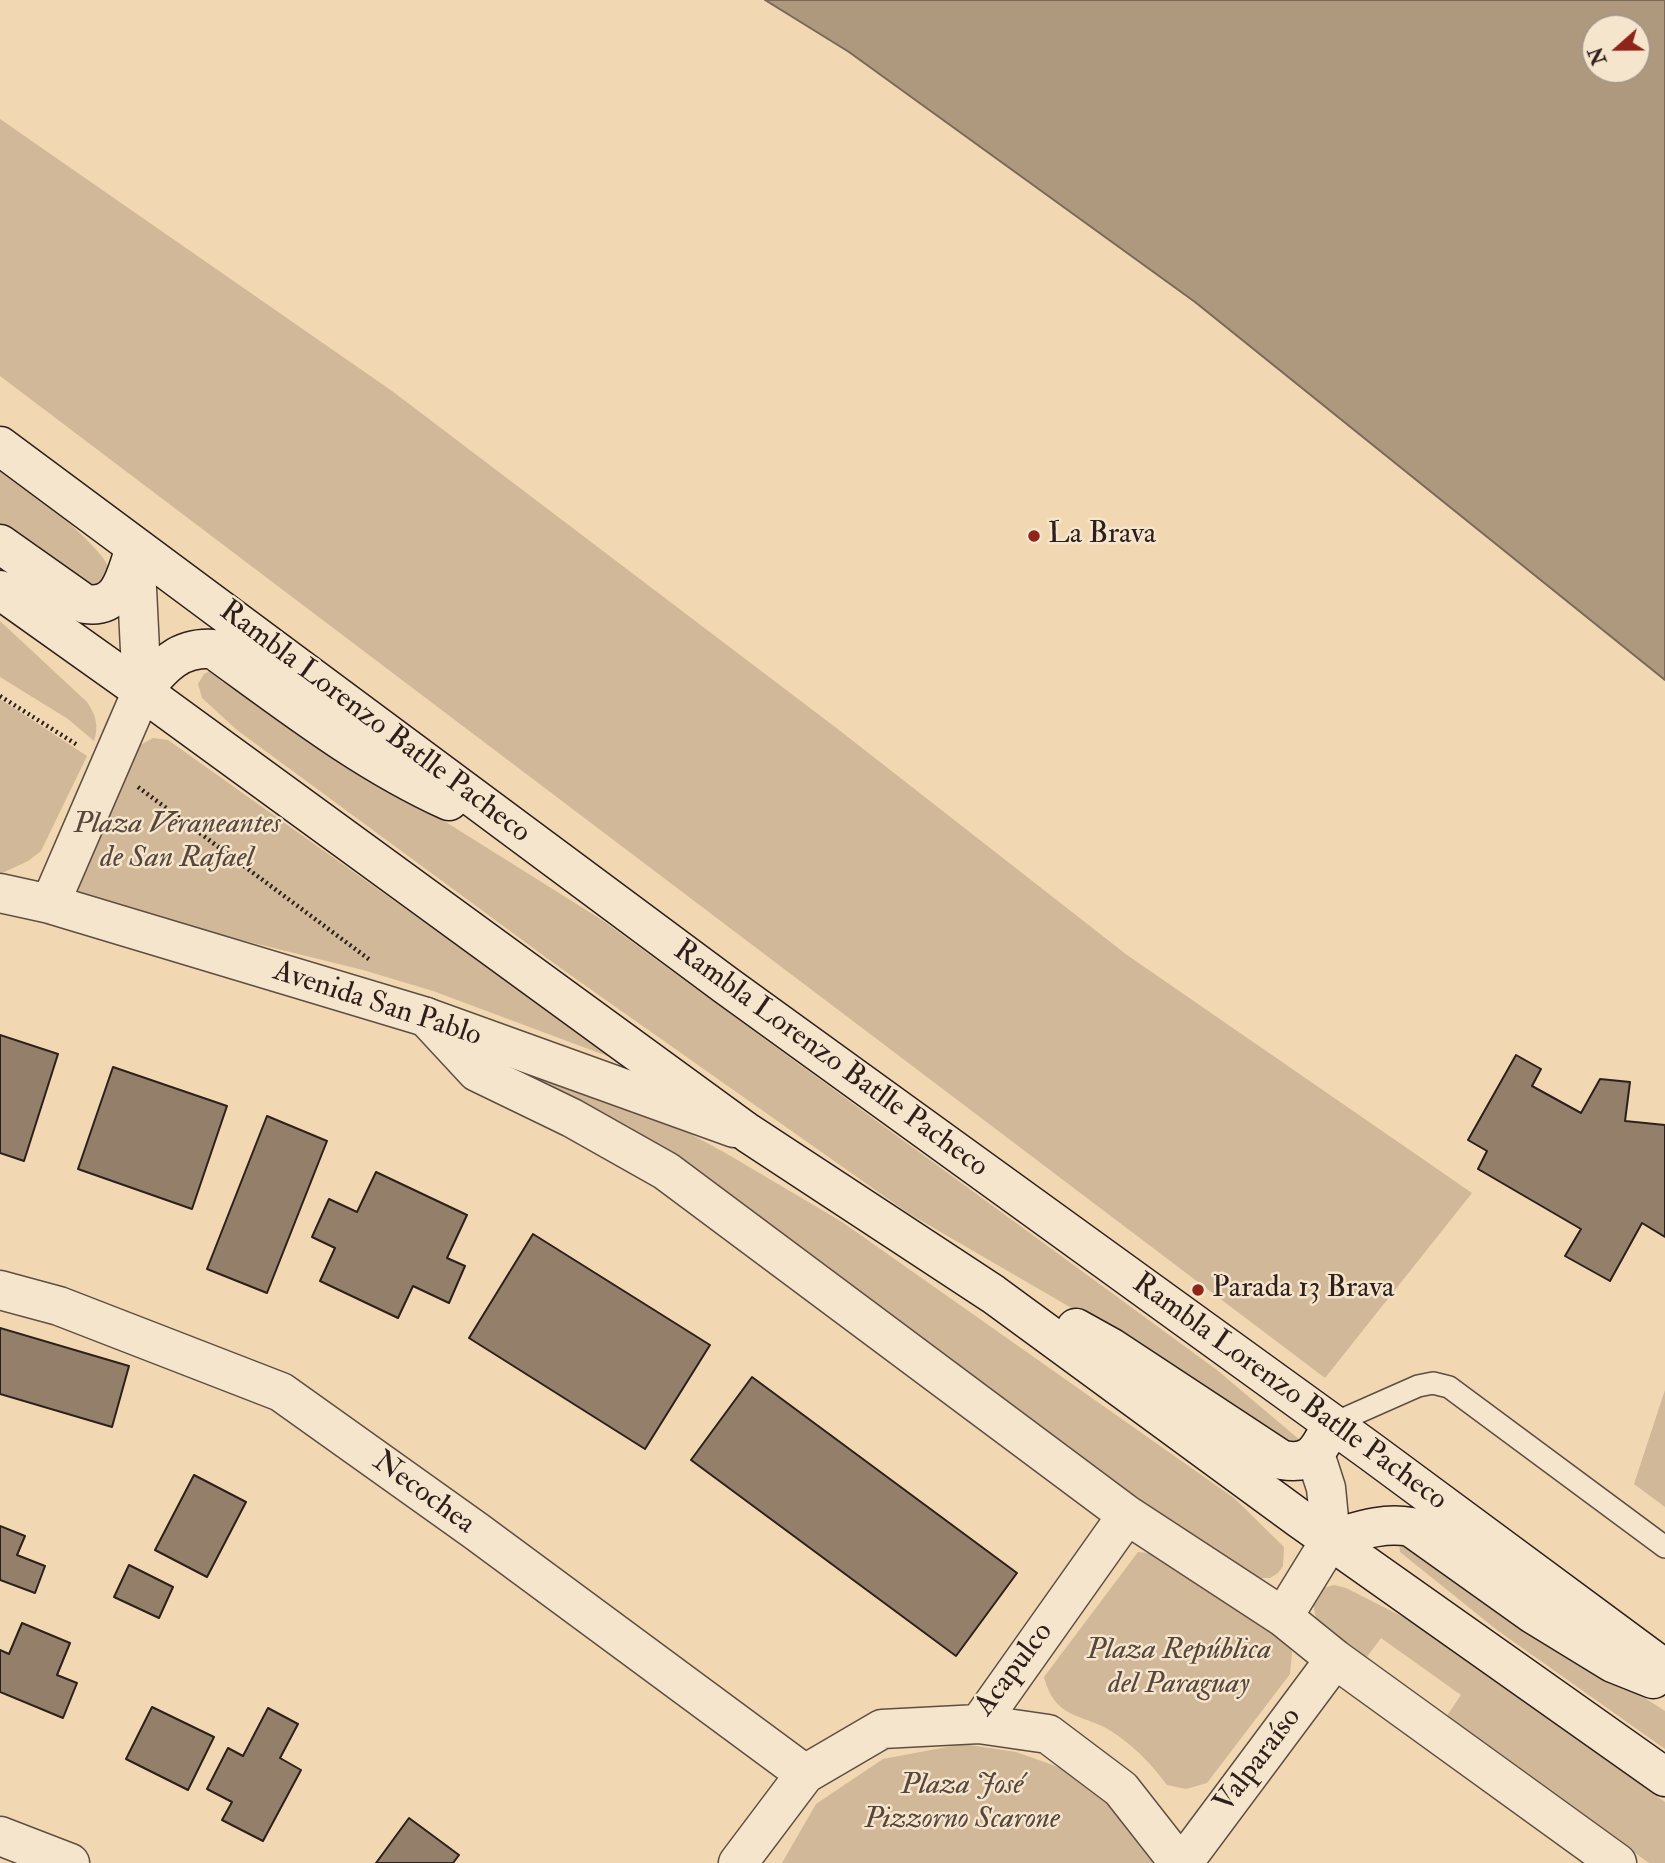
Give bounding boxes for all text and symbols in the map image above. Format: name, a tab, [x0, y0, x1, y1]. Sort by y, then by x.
north arrow	[1581, 14, 1651, 84]
text: N	[1584, 44, 1613, 68]
place label: La Brava	[1048, 518, 1156, 554]
marker: La Brava	[1026, 528, 1042, 544]
street label: Rambla Lorenzo Batlle Pacheco	[211, 594, 537, 852]
park label: Plaza Veraneantes de San Rafael	[73, 808, 281, 878]
street label: Rambla Lorenzo Batlle Pacheco	[666, 934, 994, 1186]
street label: Avenida San Pablo	[268, 954, 486, 1056]
street label: Rambla Lorenzo Batlle Pacheco	[1125, 1267, 1453, 1519]
place label: Parada 13 Brava	[1212, 1272, 1394, 1308]
marker: Parada 13 Brava	[1190, 1282, 1206, 1298]
street label: Necochea	[365, 1445, 481, 1543]
street label: Acapulco	[968, 1616, 1062, 1724]
park label: Plaza República del Paraguay	[1087, 1634, 1271, 1704]
street label: Valparaíso	[1208, 1701, 1310, 1821]
park label: Plaza José Pizzorno Scarone	[864, 1769, 1060, 1840]

